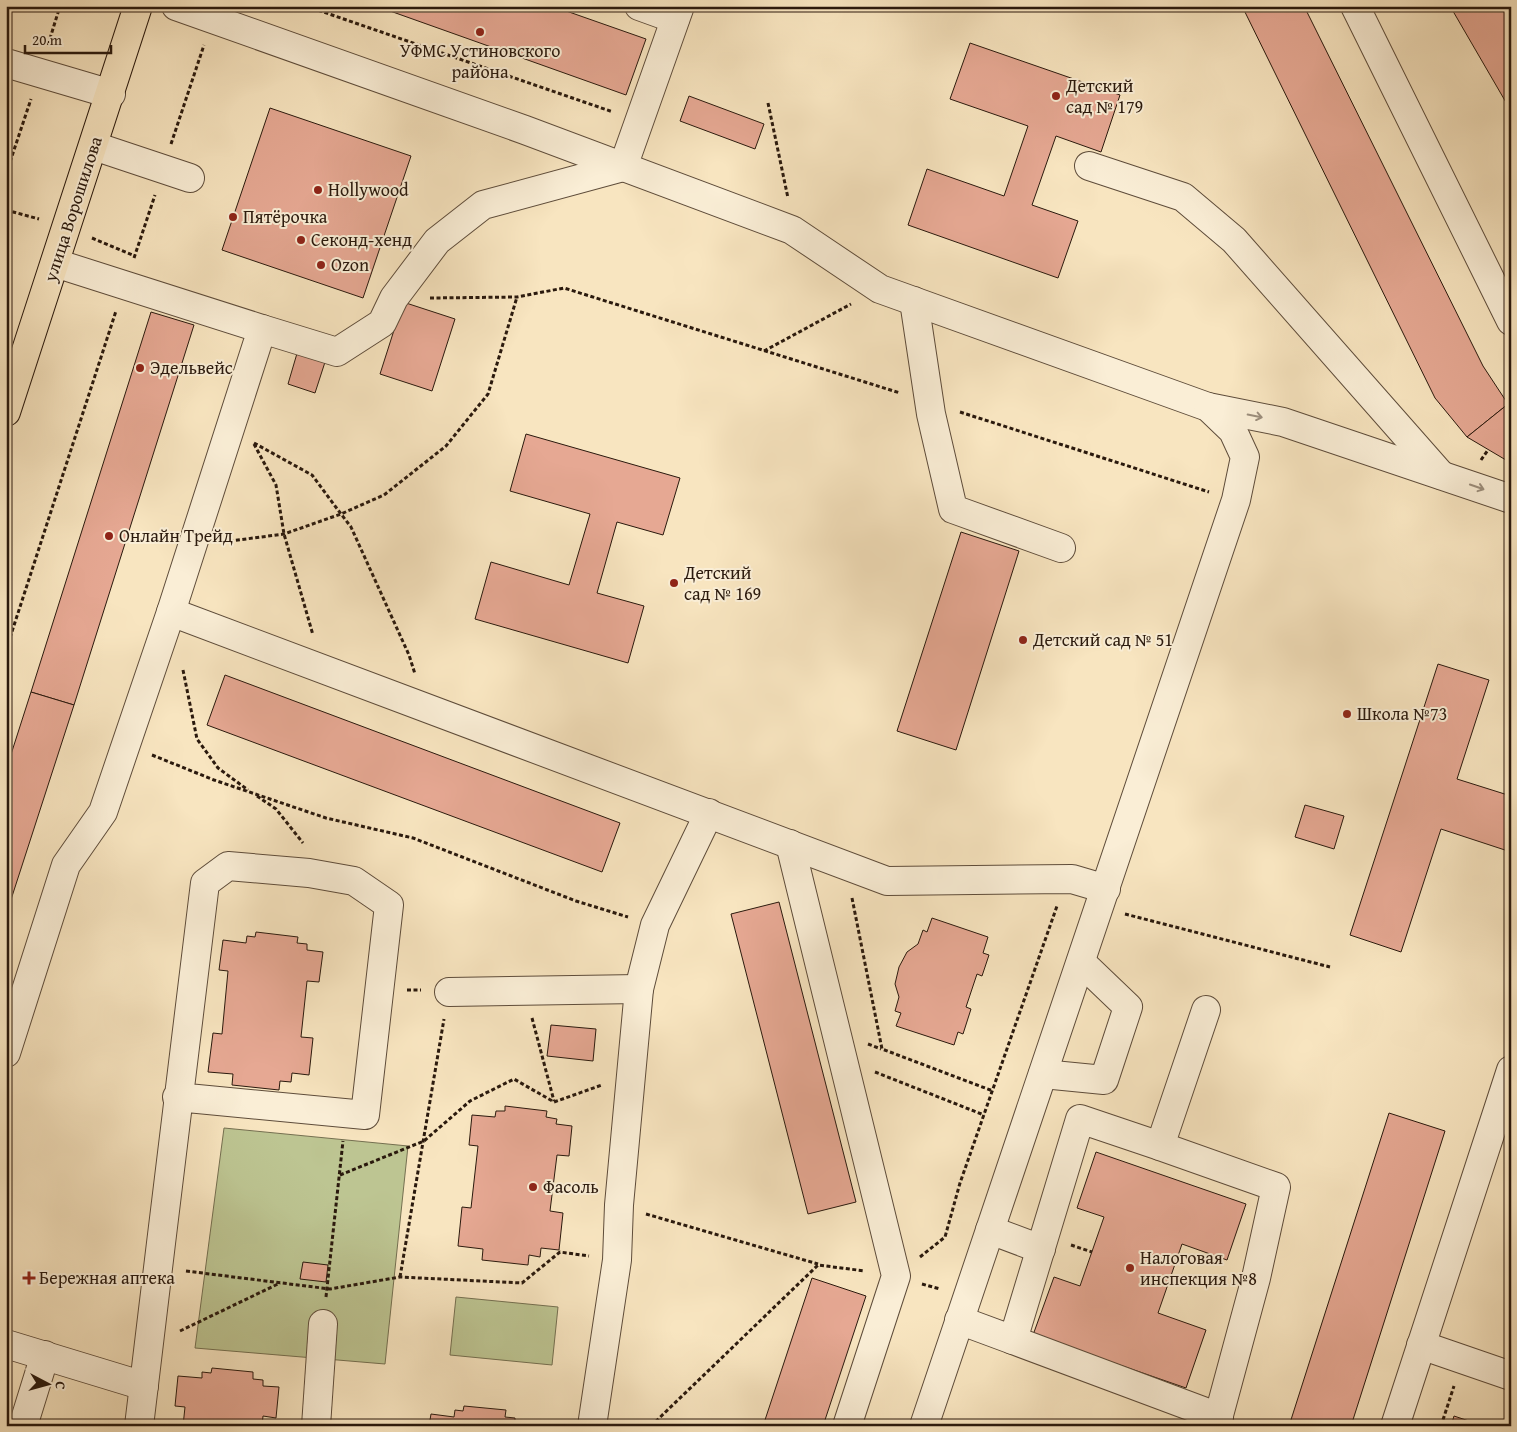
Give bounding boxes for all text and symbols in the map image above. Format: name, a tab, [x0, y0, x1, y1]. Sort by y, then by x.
scale bar	[25, 22, 111, 54]
marker: УФМС Устиновского района	[474, 26, 486, 38]
text: 20 m	[32, 29, 63, 50]
place label: УФМС Устиновского района	[400, 37, 560, 85]
place label: Детский сад № 179	[1065, 72, 1143, 120]
marker: Детский сад № 179	[1050, 90, 1062, 102]
street label: улица Ворошилова	[36, 132, 109, 286]
place label: Hollywood	[328, 176, 409, 203]
marker: Hollywood	[312, 184, 324, 196]
place label: Пятёрочка	[243, 203, 328, 230]
marker: Пятёрочка	[227, 211, 239, 223]
place label: Секонд-хенд	[311, 226, 412, 253]
marker: Секонд-хенд	[295, 234, 307, 246]
place label: Ozon	[331, 251, 369, 278]
marker: Ozon	[315, 259, 327, 271]
place label: Эдельвейс	[150, 354, 233, 381]
marker: Эдельвейс	[134, 362, 146, 374]
one-way arrow	[1247, 412, 1263, 422]
one-way arrow	[1468, 483, 1484, 493]
place label: Онлайн Трейд	[119, 522, 233, 549]
marker: Онлайн Трейд	[103, 530, 115, 542]
place label: Детский сад № 169	[683, 559, 761, 607]
marker: Детский сад № 169	[668, 577, 680, 589]
place label: Детский сад № 51	[1032, 626, 1173, 653]
marker: Детский сад № 51	[1017, 634, 1029, 646]
place label: Школа №73	[1357, 700, 1447, 727]
marker: Школа №73	[1341, 708, 1353, 720]
place label: Фасоль	[543, 1173, 599, 1200]
marker: Фасоль	[527, 1181, 539, 1193]
place label: Налоговая инспекция №8	[1140, 1244, 1257, 1292]
marker: Налоговая инспекция №8	[1124, 1262, 1136, 1274]
place label: Бережная аптека	[39, 1264, 175, 1291]
marker: Бережная аптека	[23, 1272, 35, 1284]
north arrow	[22, 1360, 72, 1410]
text: С	[51, 1380, 71, 1390]

